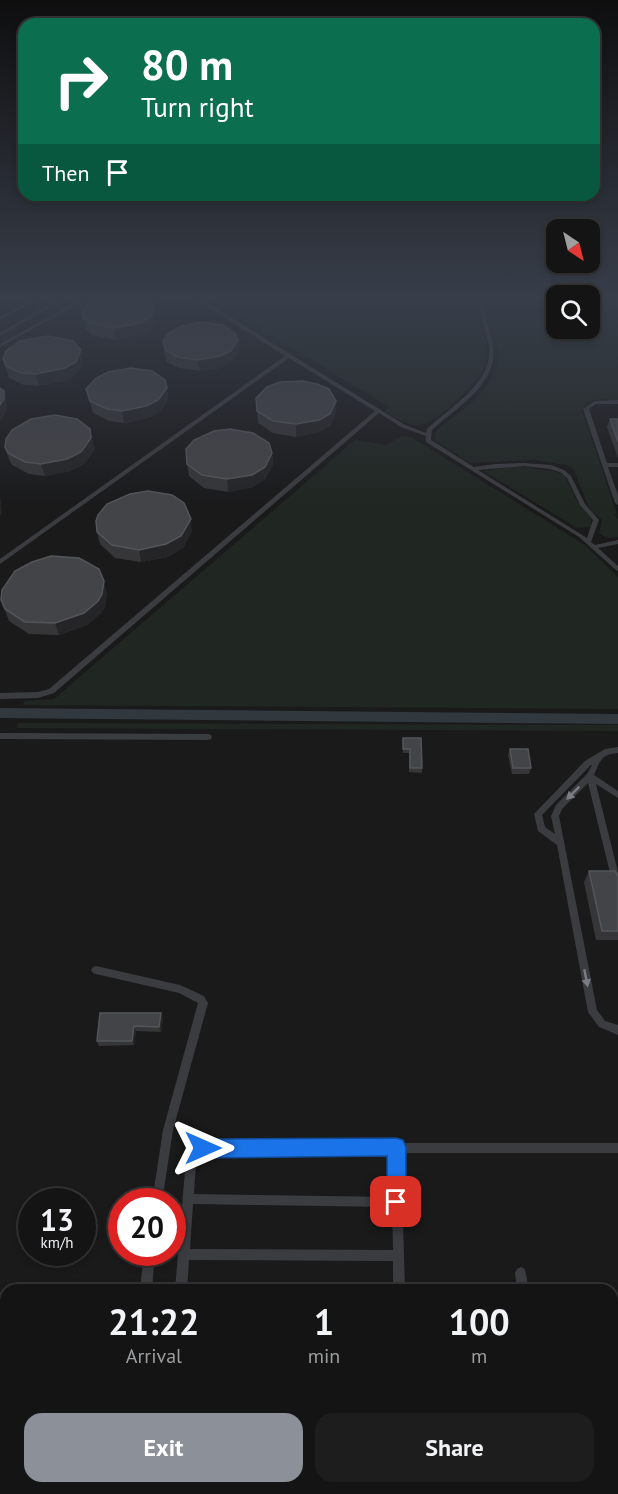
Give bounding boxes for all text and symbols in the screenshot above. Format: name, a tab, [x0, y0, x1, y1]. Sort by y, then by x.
text: 80 m	[141, 37, 233, 92]
icon: right	[42, 42, 120, 120]
text: Turn right	[141, 90, 254, 124]
icon: arrive	[101, 156, 134, 189]
text: Then	[42, 159, 89, 187]
north arrow	[546, 219, 600, 273]
map controls	[546, 219, 600, 339]
button: search	[546, 285, 600, 339]
one-way arrow	[566, 785, 580, 800]
one-way arrow	[582, 969, 591, 988]
position arrow	[171, 1116, 235, 1180]
pin	[370, 1176, 421, 1227]
icon: arrive	[379, 1185, 412, 1218]
speed limit sign: 20	[108, 1188, 186, 1266]
text: 13	[40, 1200, 74, 1239]
text: km/h	[41, 1233, 73, 1252]
text: 21:22	[108, 1298, 200, 1345]
text: 1	[314, 1298, 334, 1345]
text: 100	[449, 1298, 510, 1345]
text: Arrival	[126, 1343, 182, 1369]
text: min	[308, 1343, 340, 1369]
text: m	[471, 1343, 487, 1369]
button: Exit	[24, 1413, 303, 1482]
button: Share	[315, 1413, 594, 1482]

